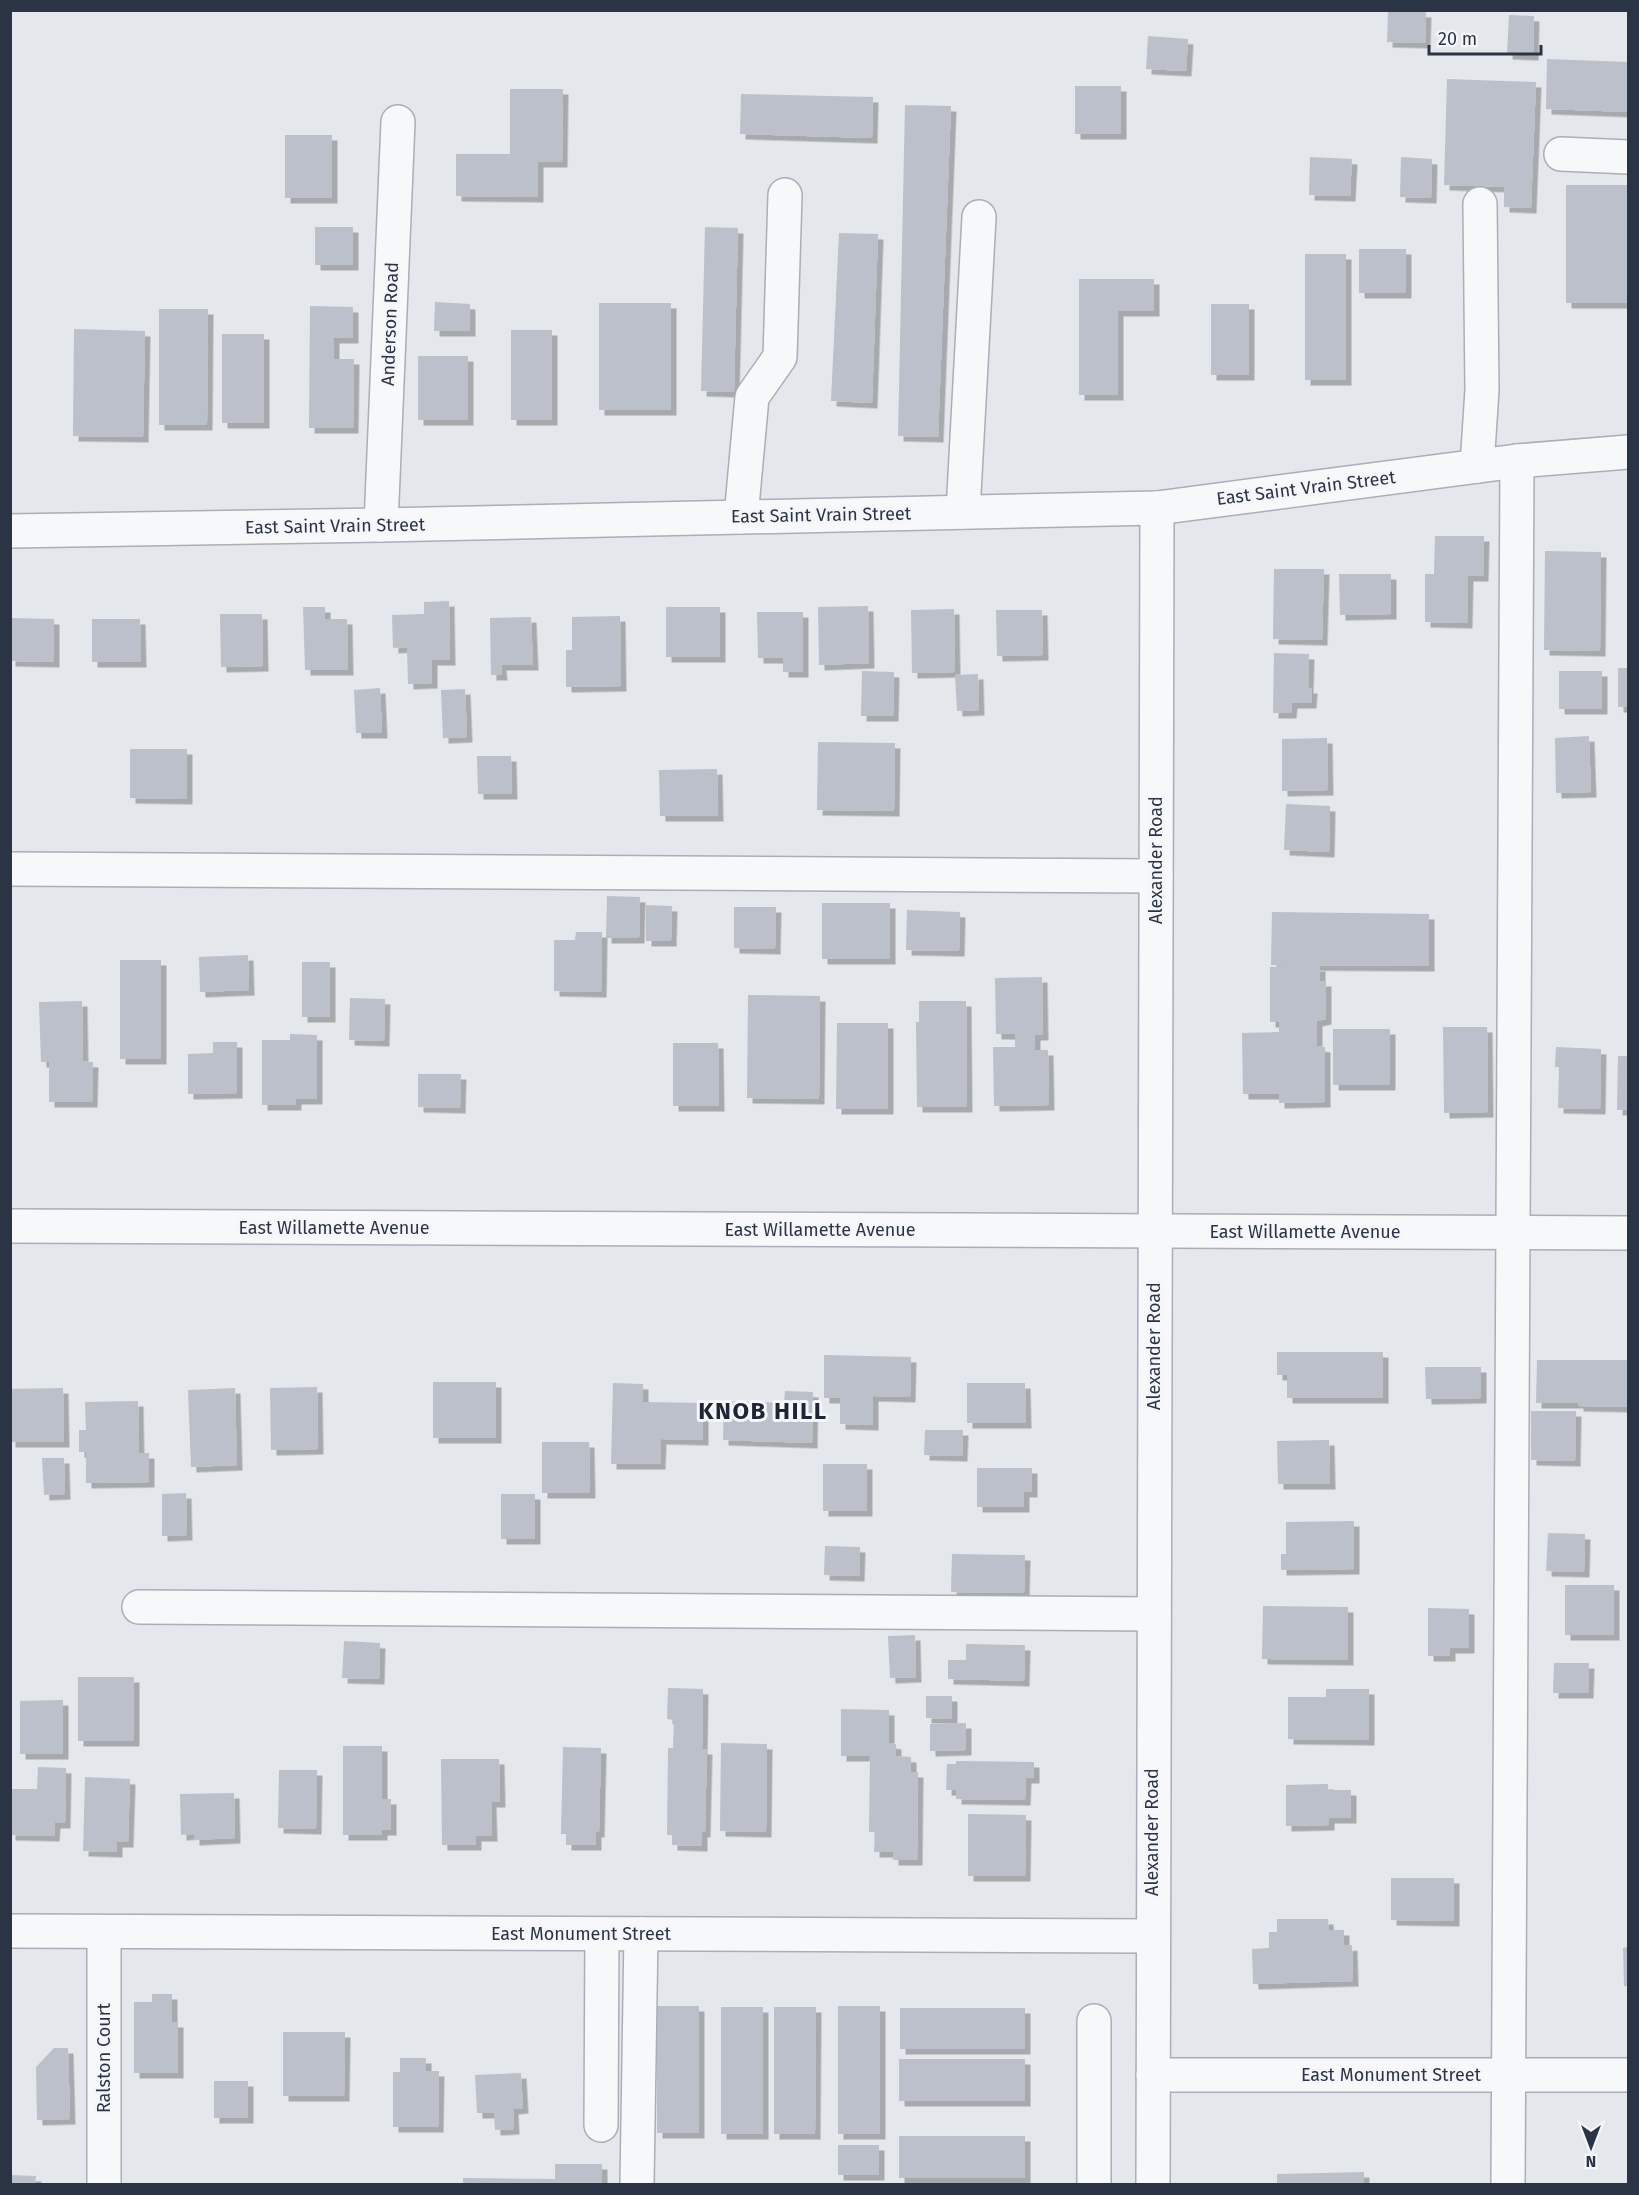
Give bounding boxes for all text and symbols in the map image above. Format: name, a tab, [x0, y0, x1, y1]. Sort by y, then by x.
scale bar	[1429, 18, 1542, 56]
text: 20 m	[1438, 28, 1477, 50]
street label: Anderson Road	[377, 262, 403, 386]
street label: East Saint Vrain Street	[1215, 466, 1397, 510]
street label: East Saint Vrain Street	[731, 502, 912, 528]
street label: East Saint Vrain Street	[245, 513, 426, 539]
street label: Alexander Road	[1145, 796, 1167, 924]
street label: East Willamette Avenue	[238, 1217, 430, 1239]
street label: East Willamette Avenue	[724, 1219, 916, 1241]
street label: East Willamette Avenue	[1209, 1221, 1401, 1243]
street label: Alexander Road	[1143, 1282, 1165, 1410]
district label: KNOB HILL	[698, 1397, 828, 1425]
street label: Alexander Road	[1141, 1768, 1163, 1896]
street label: East Monument Street	[491, 1923, 672, 1945]
street label: Ralston Court	[93, 2002, 115, 2113]
street label: East Monument Street	[1301, 2064, 1482, 2086]
north arrow	[1561, 2117, 1621, 2177]
text: N	[1586, 2152, 1596, 2171]

